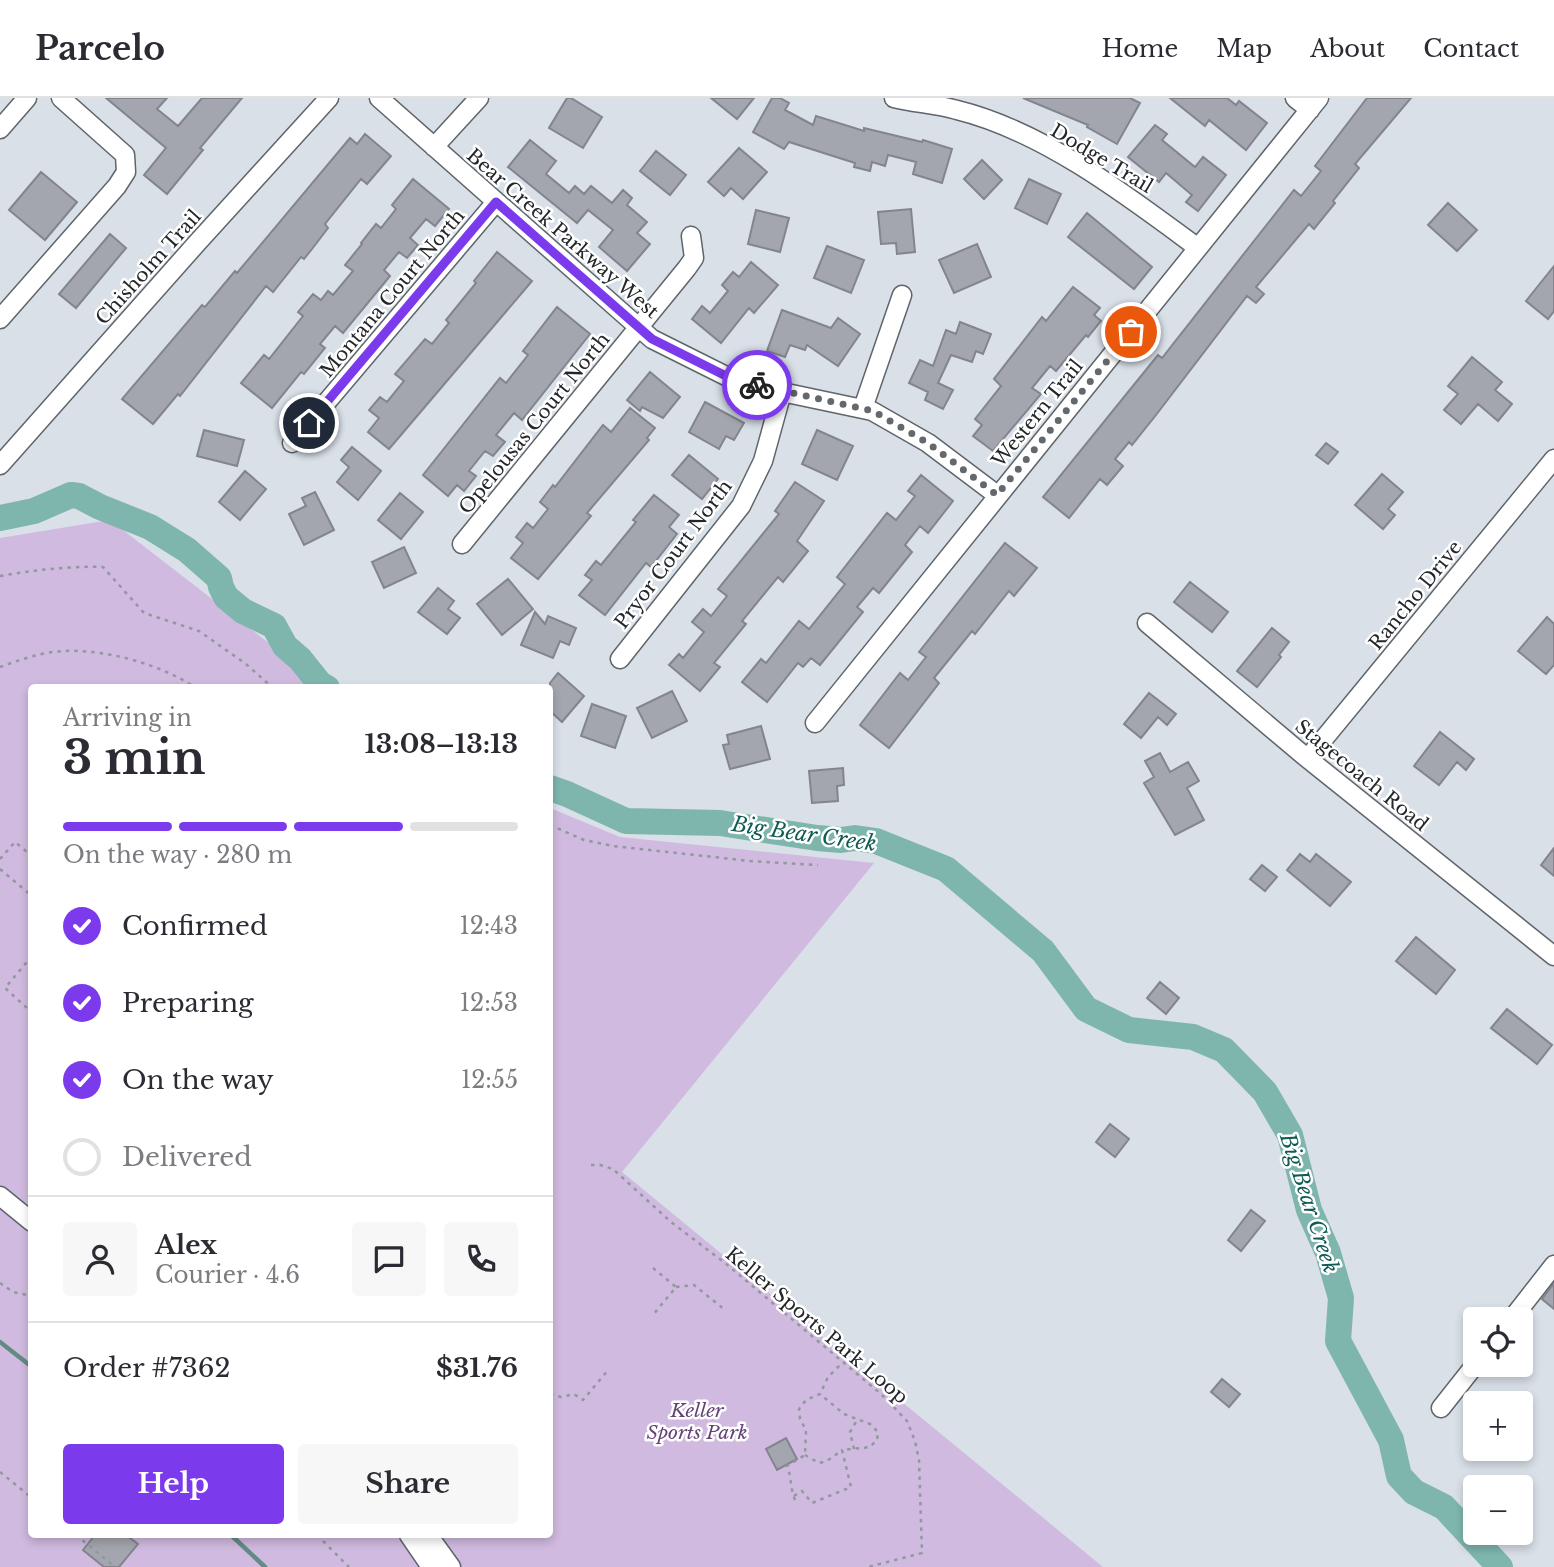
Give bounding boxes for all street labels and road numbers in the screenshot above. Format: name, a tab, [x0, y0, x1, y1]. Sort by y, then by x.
street label: Dodge Trail	[1046, 119, 1157, 198]
street label: Bear Creek Parkway West	[462, 144, 664, 324]
street label: Montana Court North	[315, 204, 470, 382]
street label: Chisholm Trail	[91, 205, 206, 329]
street label: Opelousas Court North	[454, 328, 615, 519]
street label: Western Trail	[986, 355, 1088, 472]
street label: Pryor Court North	[610, 475, 737, 633]
street label: Rancho Drive	[1364, 536, 1467, 655]
street label: Stagecoach Road	[1291, 715, 1433, 836]
street label: Keller Sports Park Loop	[721, 1242, 913, 1409]

